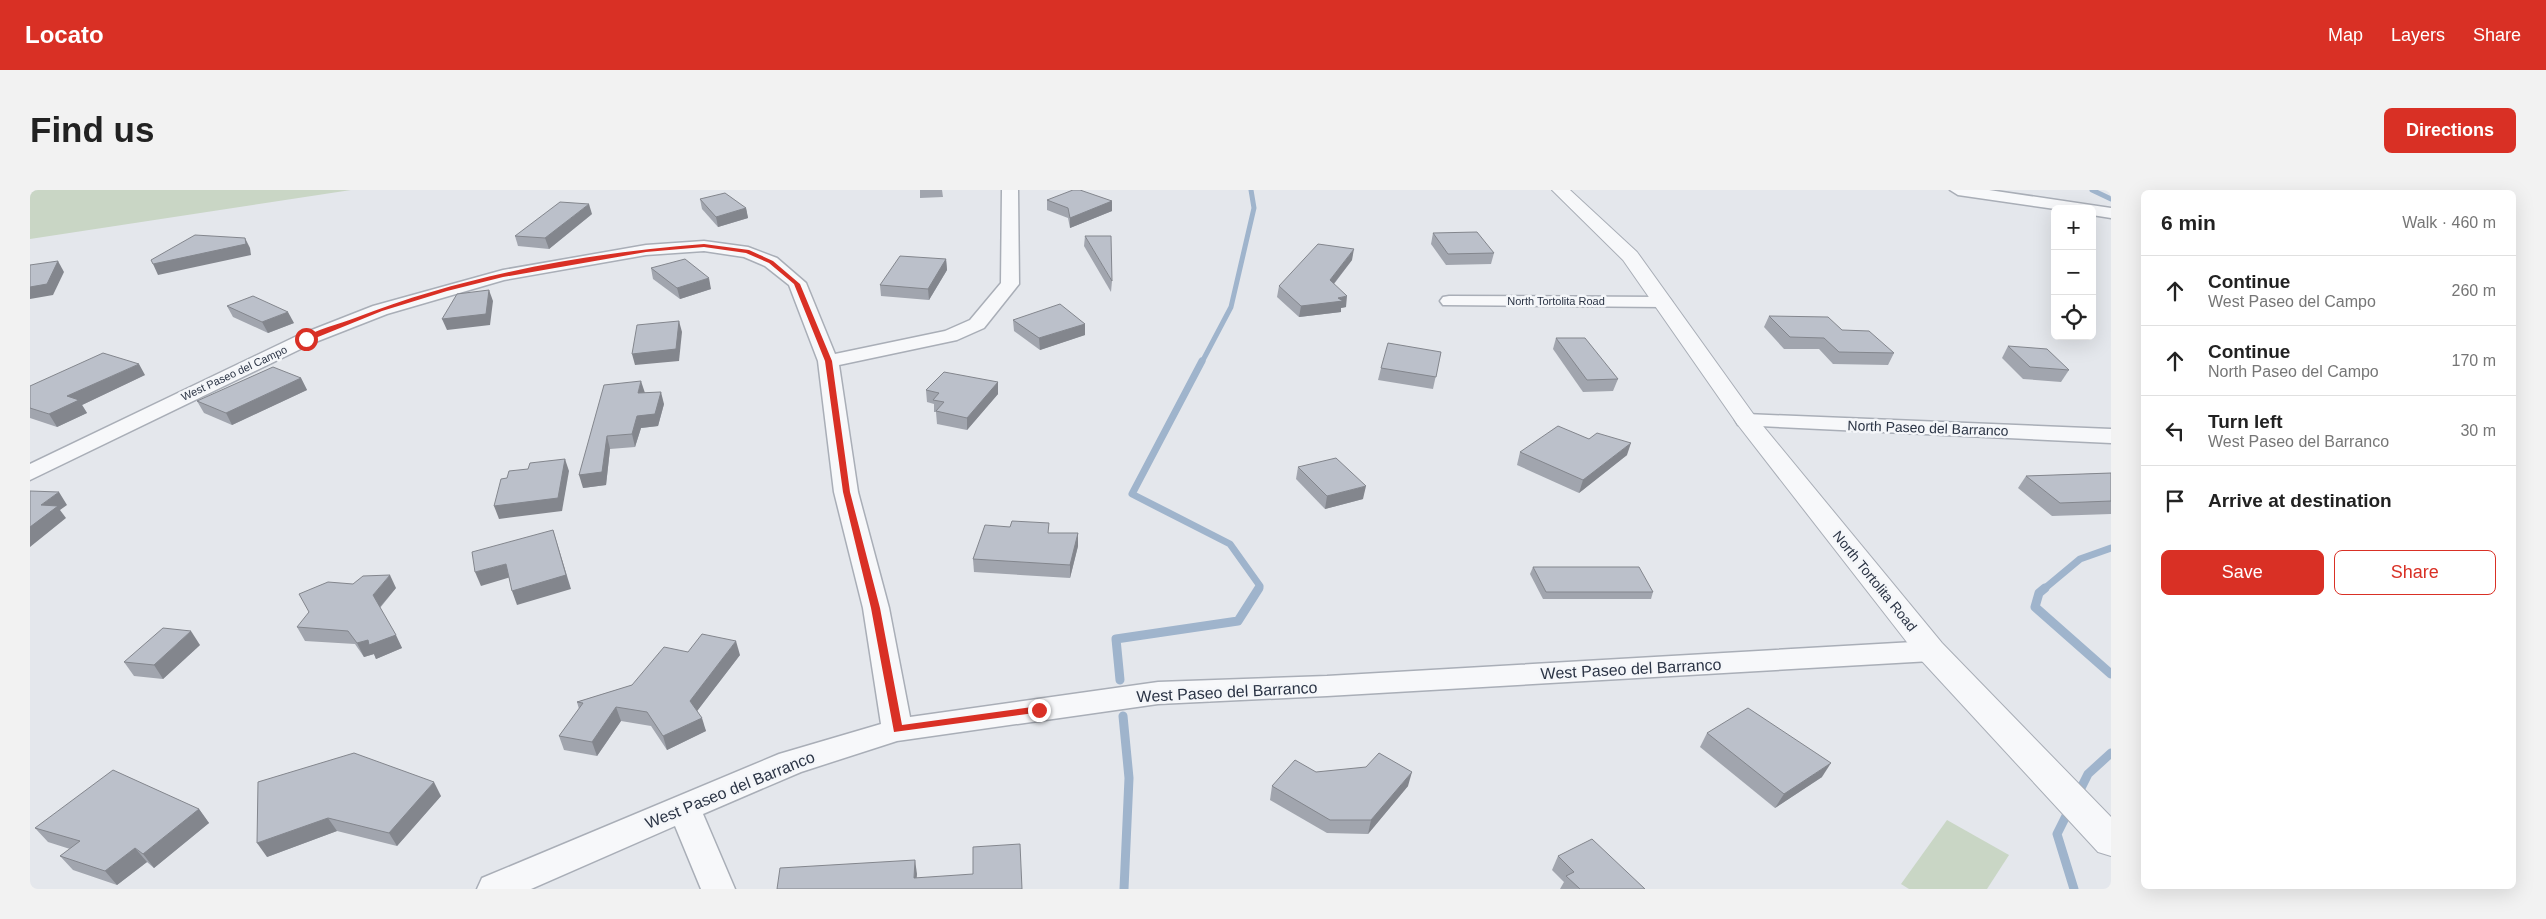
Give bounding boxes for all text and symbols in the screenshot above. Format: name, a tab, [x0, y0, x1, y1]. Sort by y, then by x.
text: Locato	[25, 21, 104, 48]
text: Map	[2328, 25, 2363, 45]
text: Layers	[2391, 25, 2445, 45]
text: Share	[2473, 25, 2521, 45]
button: Directions	[2384, 108, 2516, 153]
text: Find us	[30, 110, 154, 149]
map controls	[2051, 205, 2096, 340]
button: +	[2051, 205, 2096, 250]
text: 6 min	[2161, 211, 2216, 234]
text: Walk · 460 m	[2402, 214, 2496, 231]
button: −	[2051, 250, 2096, 295]
text: Continue	[2208, 271, 2290, 292]
icon: ahead	[2161, 277, 2189, 305]
text: 260 m	[2452, 282, 2496, 299]
text: West Paseo del Campo	[2208, 293, 2376, 310]
street label: North Tortolita Road	[1507, 295, 1605, 307]
button: locate	[2051, 295, 2096, 340]
route start	[295, 328, 318, 351]
text: Continue	[2208, 341, 2290, 362]
street label: West Paseo del Campo	[179, 343, 289, 403]
icon: ahead	[2161, 347, 2189, 375]
text: 170 m	[2452, 352, 2496, 369]
text: North Paseo del Campo	[2208, 363, 2379, 380]
text: Turn left	[2208, 411, 2283, 432]
street label: North Paseo del Barranco	[1847, 417, 2009, 439]
icon: left	[2161, 417, 2189, 445]
text: 30 m	[2460, 422, 2496, 439]
text: West Paseo del Barranco	[2208, 433, 2389, 450]
icon: arrive	[2161, 487, 2189, 515]
text: Arrive at destination	[2208, 490, 2392, 511]
street label: North Tortolita Road	[1830, 528, 1920, 634]
button: Save	[2161, 550, 2324, 595]
button: Share	[2334, 550, 2496, 595]
street label: West Paseo del Barranco	[1540, 656, 1722, 682]
street label: West Paseo del Barranco	[1136, 679, 1318, 705]
route end	[1028, 699, 1051, 722]
street label: West Paseo del Barranco	[643, 748, 817, 832]

